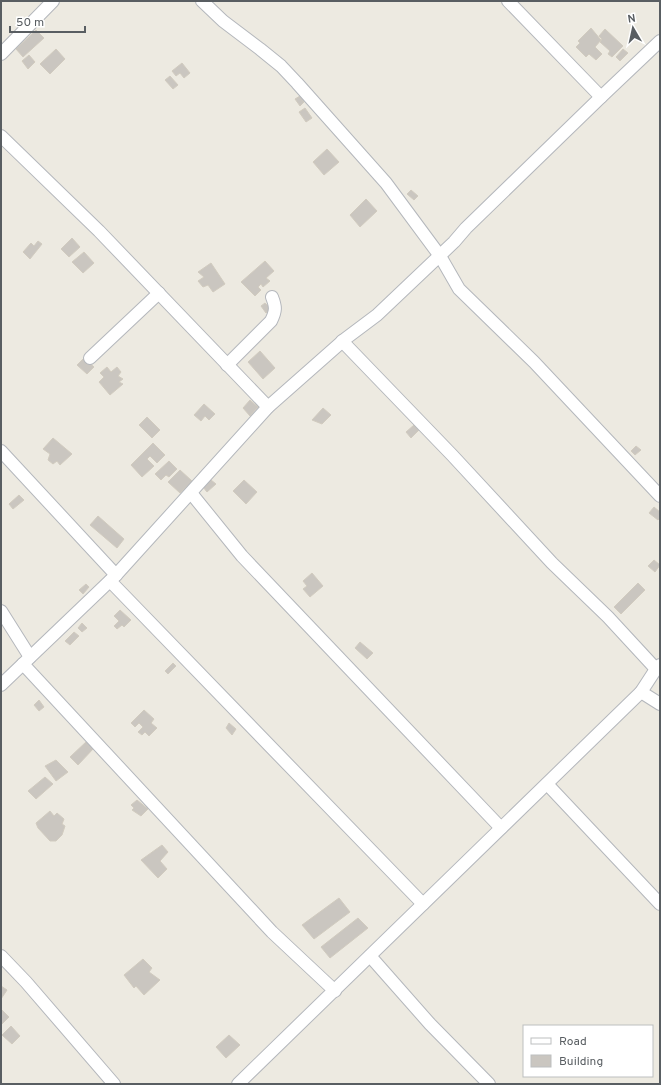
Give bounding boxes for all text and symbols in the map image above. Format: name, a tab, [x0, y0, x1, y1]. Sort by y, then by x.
scale bar	[10, 8, 85, 34]
north arrow	[613, 8, 653, 48]
text: N	[627, 12, 637, 27]
text: 50 m	[16, 15, 44, 31]
legend	[523, 1025, 653, 1077]
text: Road	[559, 1034, 587, 1050]
text: Building	[559, 1054, 603, 1070]

